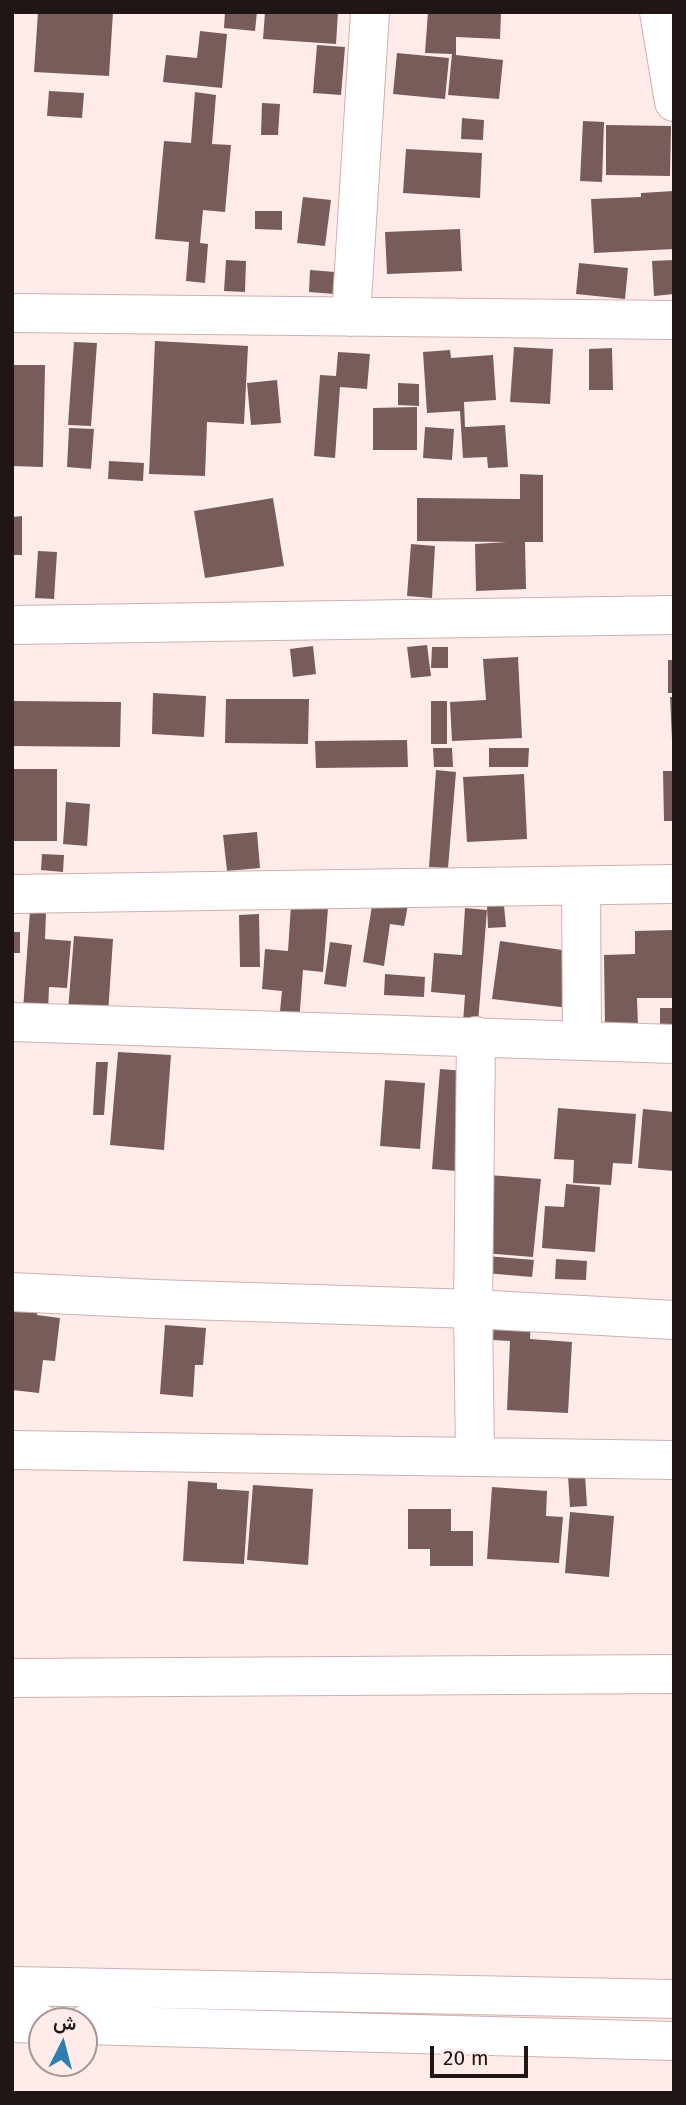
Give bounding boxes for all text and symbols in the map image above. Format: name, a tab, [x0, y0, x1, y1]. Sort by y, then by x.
north arrow	[28, 2007, 98, 2077]
text: ش	[52, 2010, 78, 2035]
scale bar	[434, 2032, 532, 2076]
text: 20 m	[443, 2045, 489, 2071]

